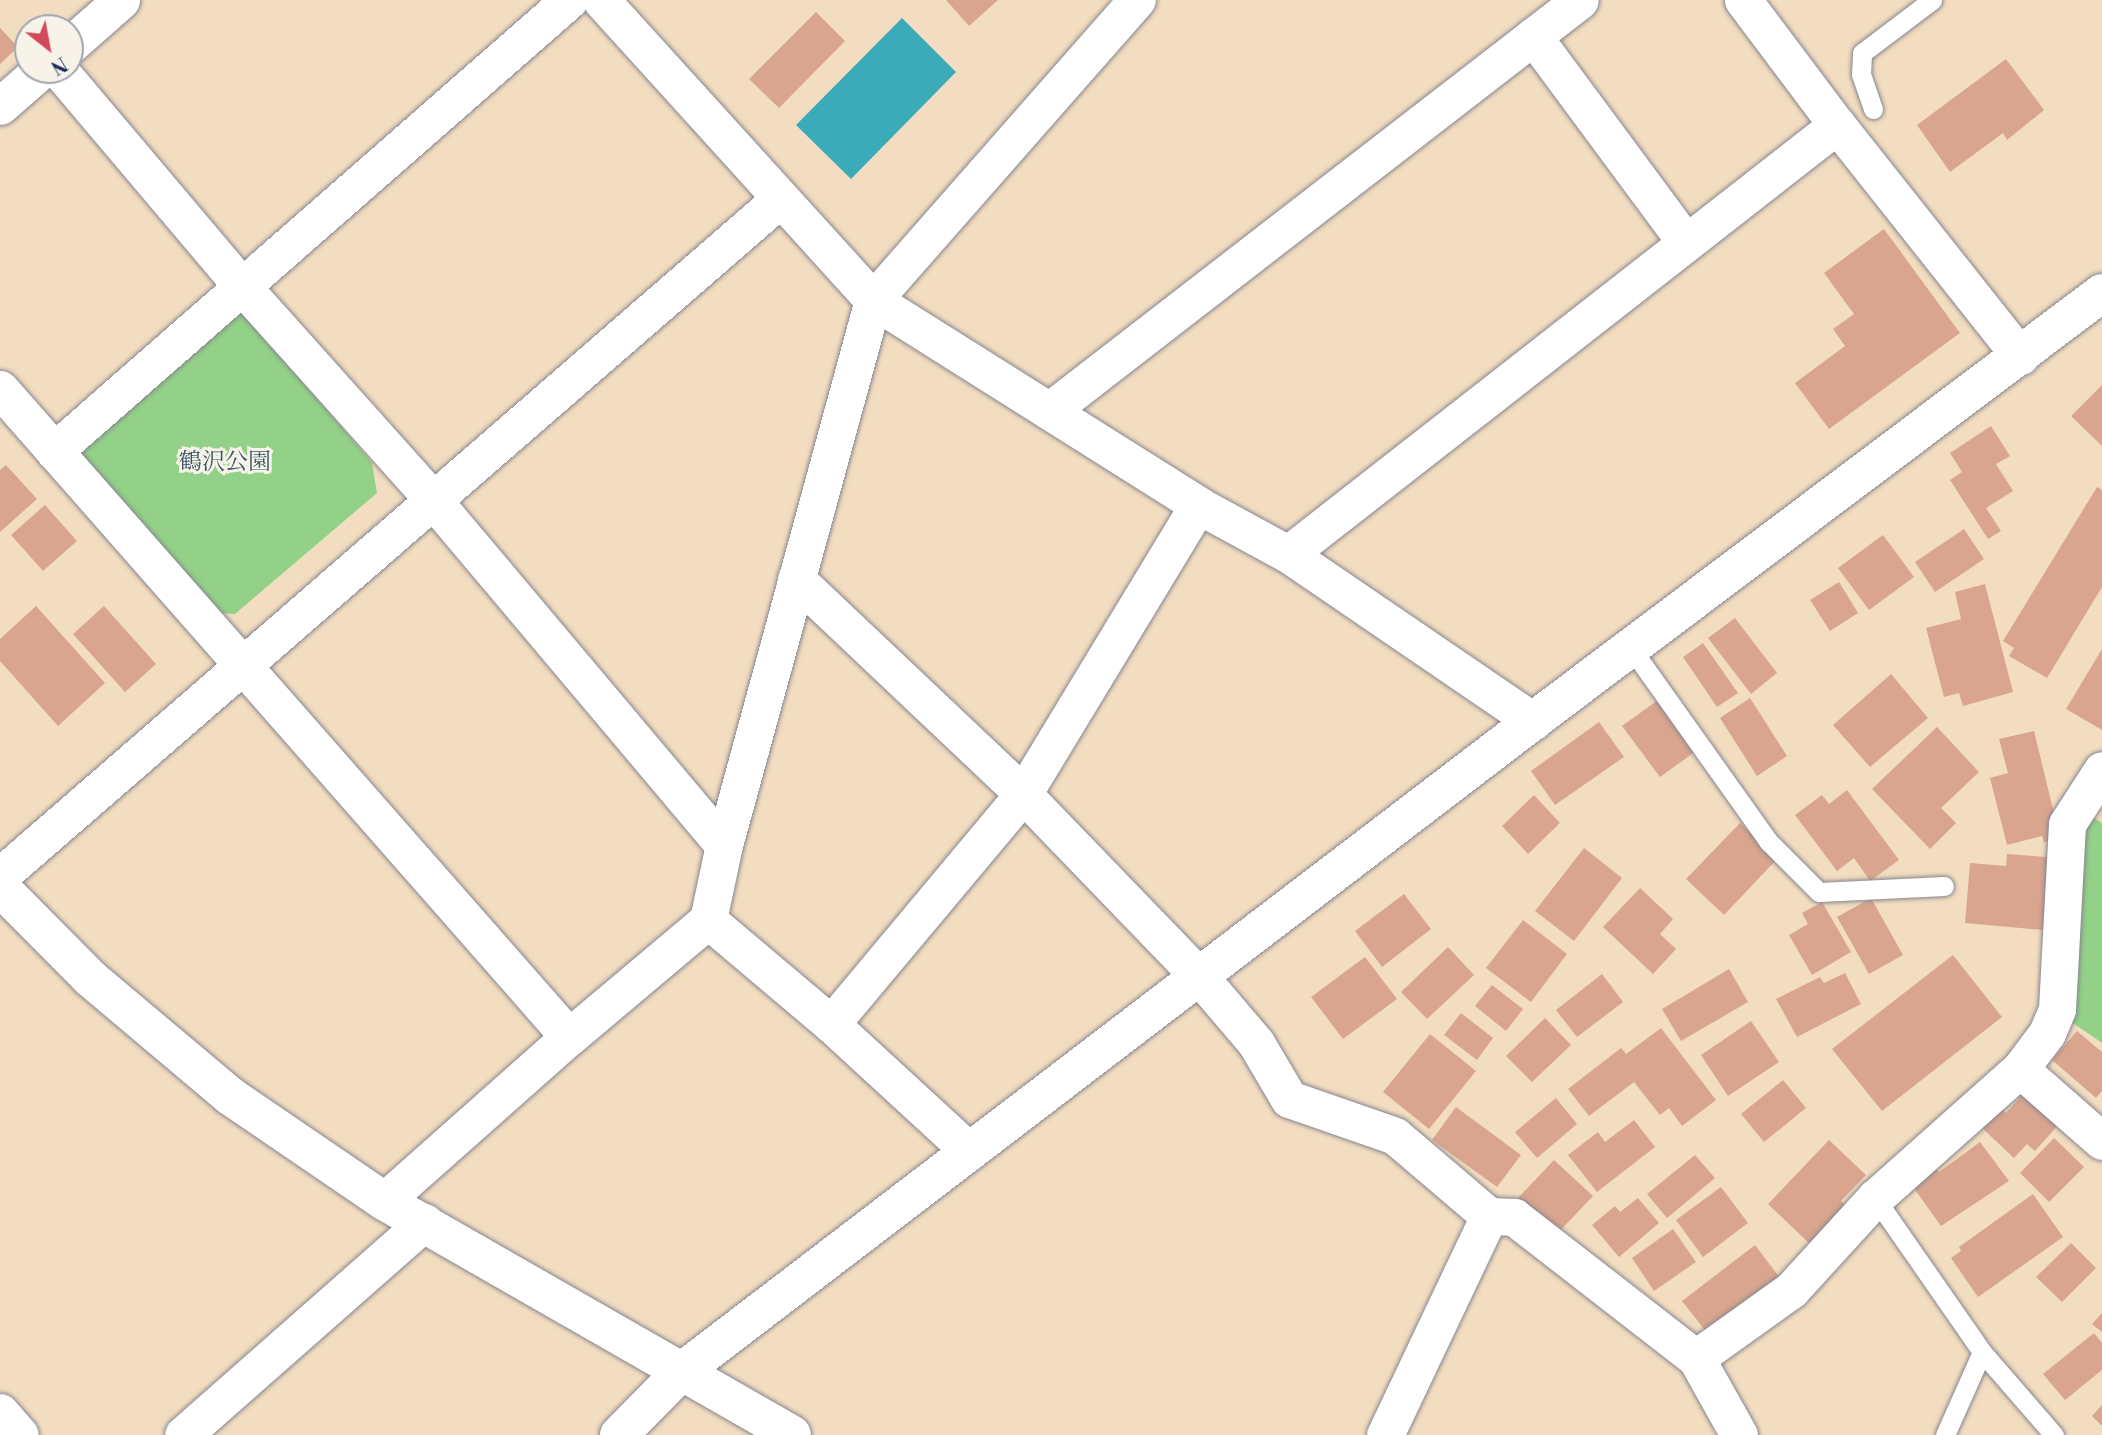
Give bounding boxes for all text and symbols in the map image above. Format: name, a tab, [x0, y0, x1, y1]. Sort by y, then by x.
north arrow	[14, 14, 84, 84]
text: N	[46, 51, 71, 79]
park label: 鶴沢公園	[179, 448, 271, 476]

